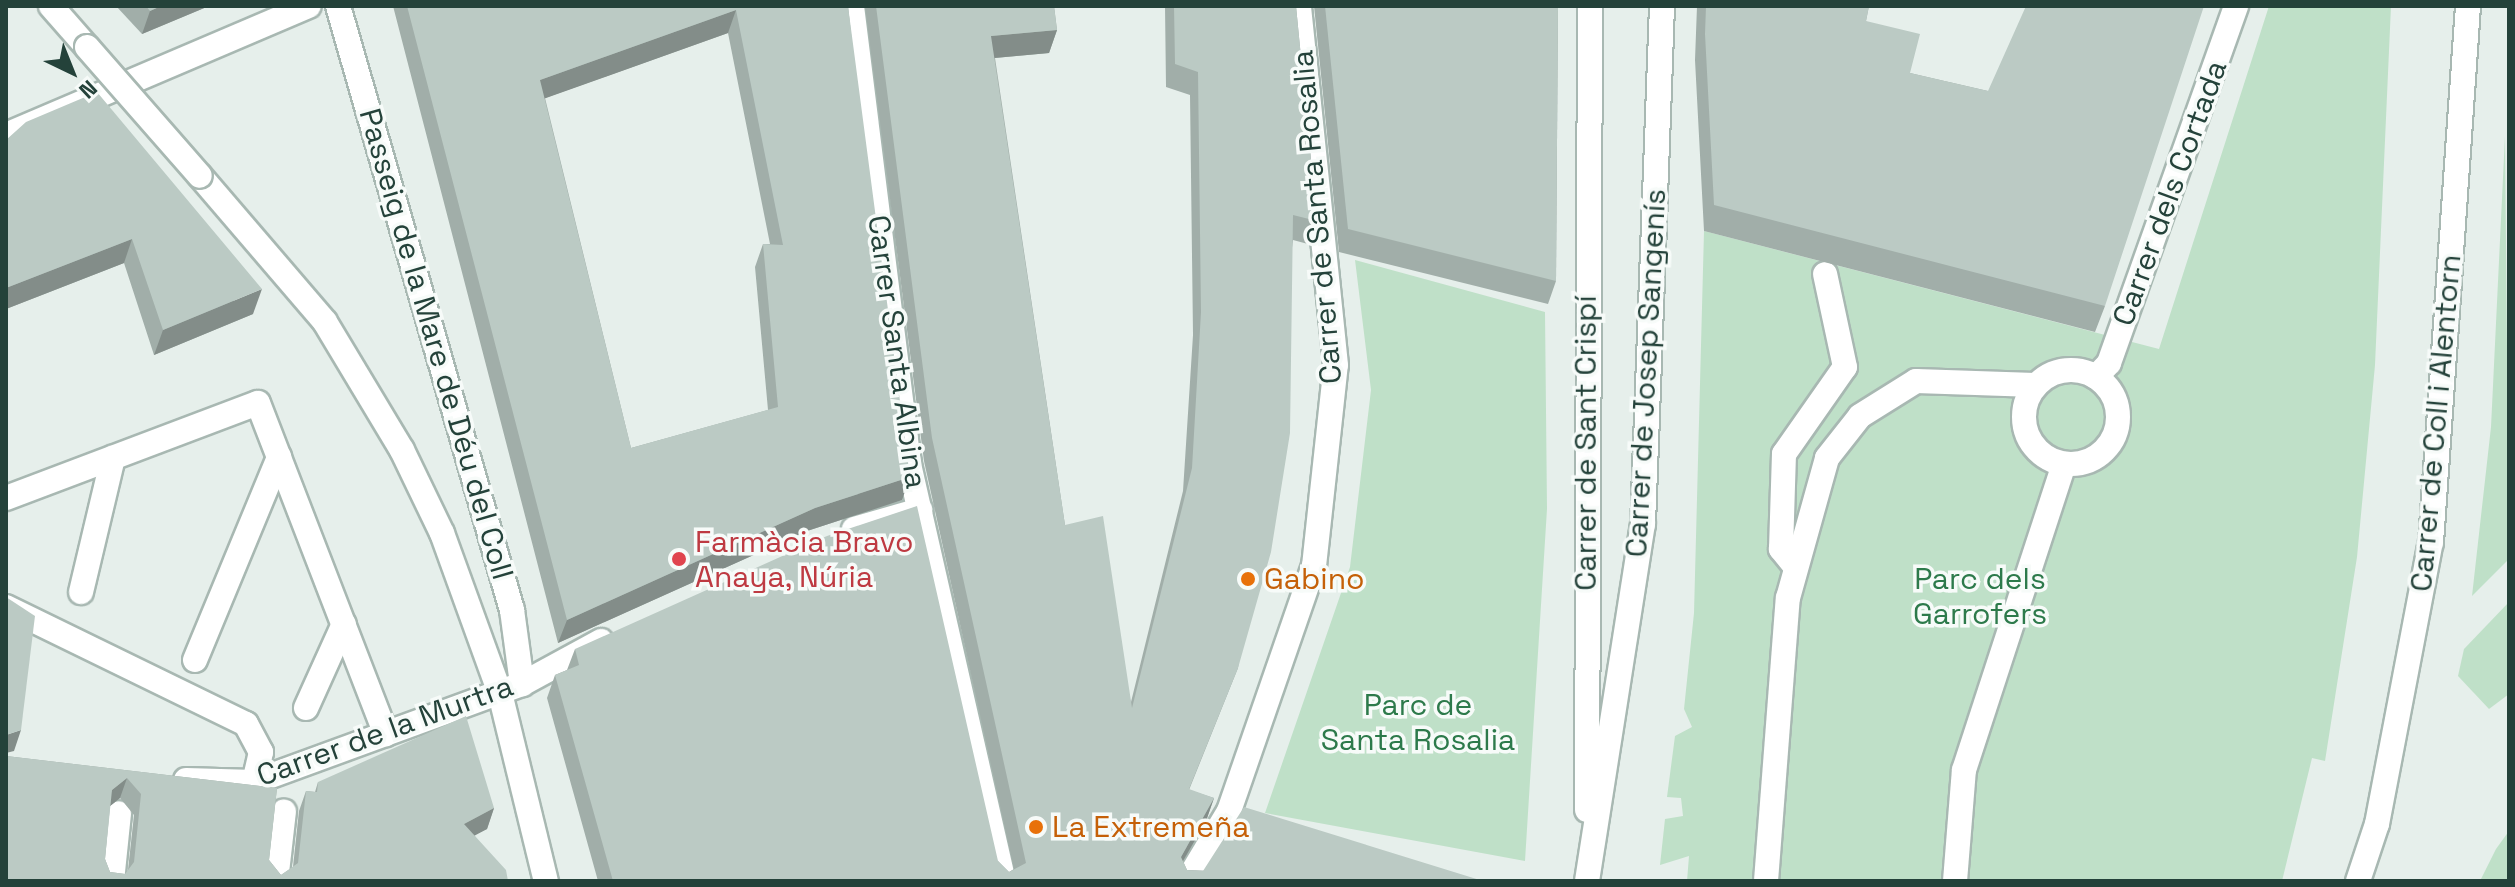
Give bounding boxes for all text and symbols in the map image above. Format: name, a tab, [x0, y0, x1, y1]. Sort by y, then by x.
north arrow	[32, 32, 112, 112]
street label: Carrer de Santa Rosalia	[1284, 49, 1350, 385]
street label: Carrer dels Cortada	[2105, 55, 2235, 331]
text: N	[73, 74, 103, 105]
street label: Passeig de la Mare de Déu del Coll	[351, 104, 521, 584]
street label: Carrer de Josep Sangenís	[1618, 188, 1674, 558]
street label: Carrer Santa Albina	[860, 213, 934, 491]
street label: Carrer de Coll i Alentorn	[2403, 253, 2469, 593]
street label: Carrer de Sant Crispí	[1568, 295, 1604, 591]
place label: Farmàcia Bravo Anaya, Núria	[695, 524, 914, 594]
marker: Farmàcia Bravo Anaya, Núria	[670, 550, 688, 568]
place label: Gabino	[1264, 561, 1365, 597]
park label: Parc dels Garrofers	[1913, 561, 2047, 632]
marker: Gabino	[1239, 570, 1257, 588]
street label: Carrer de la Murtra	[252, 668, 518, 794]
park label: Parc de Santa Rosalia	[1321, 687, 1515, 758]
place label: La Extremeña	[1052, 809, 1250, 845]
marker: La Extremeña	[1027, 818, 1045, 836]

